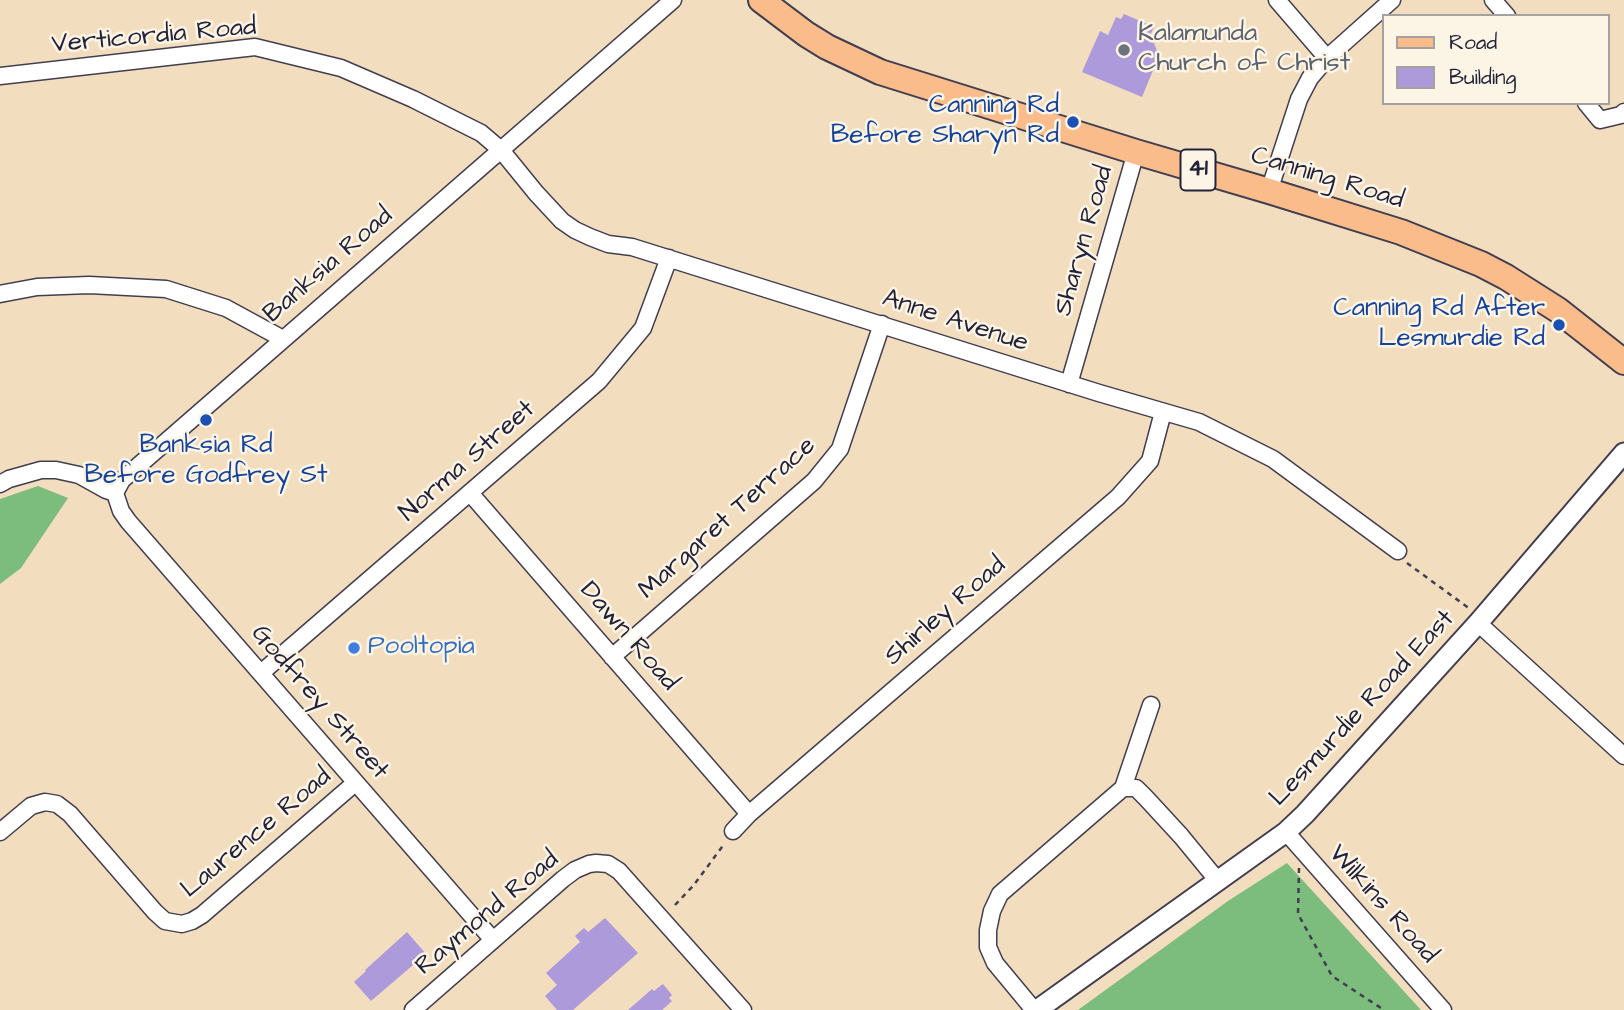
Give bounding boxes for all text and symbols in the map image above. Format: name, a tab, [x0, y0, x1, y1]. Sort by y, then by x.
street label: Verticordia Road	[50, 13, 258, 61]
legend	[1382, 14, 1610, 105]
place label: Kalamunda Church of Christ	[1138, 19, 1350, 80]
text: Road	[1449, 28, 1497, 57]
marker: Kalamunda Church of Christ	[1116, 42, 1132, 58]
text: Building	[1449, 63, 1516, 92]
place label: Canning Rd Before Sharyn Rd	[831, 91, 1059, 152]
marker: Canning Rd Before Sharyn Rd	[1065, 114, 1081, 130]
street label: Canning Road	[1247, 141, 1407, 217]
road number: 41	[1180, 150, 1216, 190]
street label: Sharyn Road	[1049, 162, 1121, 320]
street label: Banksia Road	[258, 201, 400, 331]
street label: Anne Avenue	[878, 284, 1032, 360]
place label: Canning Rd After Lesmurdie Rd	[1333, 294, 1545, 356]
marker: Canning Rd After Lesmurdie Rd	[1551, 317, 1567, 333]
street label: Norma Street	[394, 395, 542, 529]
marker: Banksia Rd Before Godfrey St	[198, 412, 214, 428]
place label: Banksia Rd Before Godfrey St	[84, 431, 328, 492]
street label: Margaret Terrace	[633, 431, 823, 607]
street label: Shirley Road	[879, 551, 1013, 673]
street label: Dawn Road	[572, 576, 684, 698]
street label: Lesmurdie Road East	[1264, 604, 1462, 814]
street label: Godfrey Street	[243, 619, 395, 787]
place label: Pooltopia	[368, 632, 475, 664]
marker: Pooltopia	[346, 640, 362, 656]
street label: Laurence Road	[176, 762, 338, 906]
street label: Wilkins Road	[1321, 839, 1443, 971]
street label: Raymond Road	[410, 845, 566, 983]

